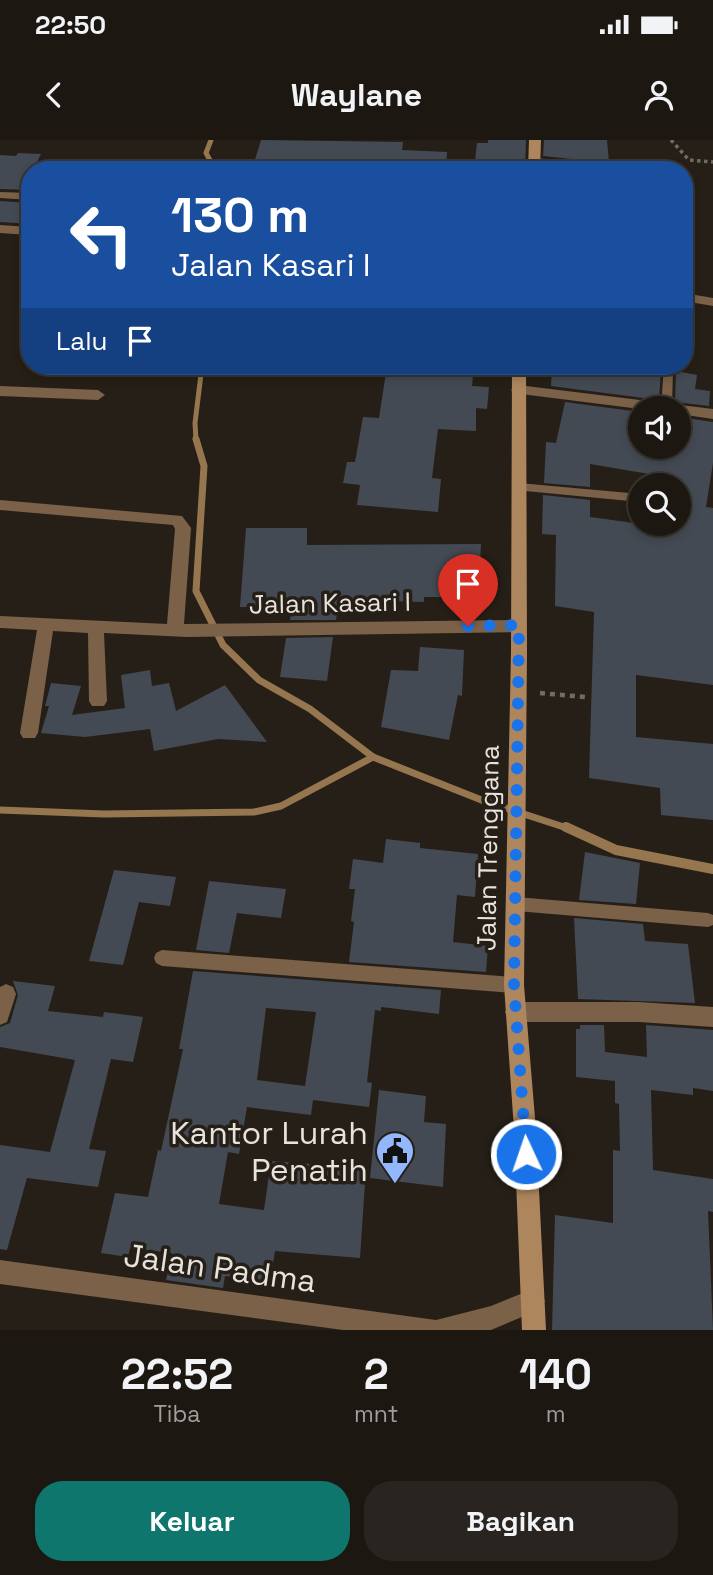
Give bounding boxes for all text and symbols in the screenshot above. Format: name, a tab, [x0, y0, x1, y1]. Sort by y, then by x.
text: 22:50	[35, 8, 106, 42]
text: Waylane	[291, 75, 422, 115]
icon: back	[35, 76, 73, 114]
icon: person	[640, 76, 678, 114]
text: 130 m	[171, 184, 309, 246]
icon: left	[56, 189, 147, 280]
text: Jalan Kasari I	[171, 245, 371, 285]
icon: arrive	[121, 322, 159, 360]
text: Lalu	[56, 324, 107, 358]
map controls	[628, 396, 691, 536]
button: sound	[628, 396, 691, 459]
button: search	[628, 473, 691, 536]
pin	[438, 554, 498, 626]
icon: arrive	[449, 565, 487, 603]
street label: Jalan Kasari I	[249, 585, 411, 621]
street label: Jalan Trenggana	[469, 745, 507, 951]
place label: Kantor Lurah Penatih	[170, 1113, 368, 1190]
position arrow	[489, 1117, 563, 1191]
public building icon: Kantor Lurah Penatih	[374, 1130, 416, 1185]
street label: Jalan Padma	[121, 1235, 319, 1301]
text: 22:52	[121, 1348, 233, 1401]
text: 2	[364, 1348, 389, 1401]
text: 140	[519, 1348, 592, 1401]
text: Tiba	[154, 1399, 201, 1429]
text: mnt	[354, 1399, 398, 1429]
text: m	[546, 1399, 565, 1429]
button: Keluar	[35, 1481, 350, 1561]
button: Bagikan	[364, 1481, 678, 1561]

